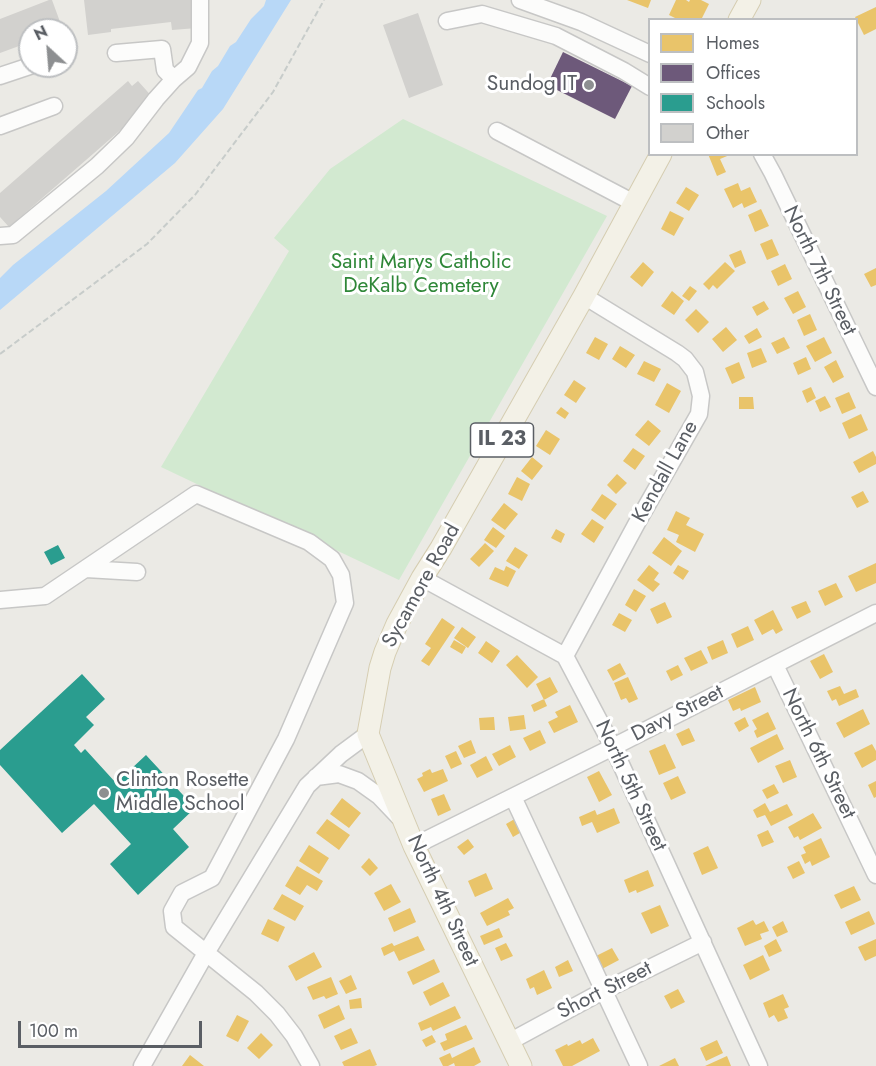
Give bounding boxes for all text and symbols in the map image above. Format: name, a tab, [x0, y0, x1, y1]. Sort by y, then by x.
north arrow	[18, 18, 78, 78]
legend	[648, 18, 858, 156]
text: N	[30, 20, 52, 46]
text: Homes	[706, 30, 759, 56]
text: Offices	[706, 60, 760, 86]
place label: Sundog IT	[487, 72, 577, 98]
marker: Sundog IT	[582, 78, 596, 92]
text: Schools	[706, 90, 765, 116]
text: Other	[706, 120, 749, 146]
street label: North 7th Street	[777, 202, 861, 340]
park label: Saint Marys Catholic DeKalb Cemetery	[331, 250, 511, 300]
street label: Kendall Lane	[628, 417, 704, 527]
road number: IL 23	[470, 423, 534, 457]
street label: Sycamore Road	[378, 520, 466, 652]
street label: Davy Street	[628, 680, 728, 748]
street label: North 6th Street	[776, 685, 860, 823]
street label: North 5th Street	[589, 716, 671, 856]
place label: Clinton Rosette Middle School	[116, 768, 249, 818]
marker: Clinton Rosette Middle School	[97, 786, 111, 800]
street label: North 4th Street	[401, 831, 483, 971]
street label: Short Street	[554, 956, 656, 1026]
scale bar	[21, 1009, 206, 1047]
text: 100 m	[29, 1018, 78, 1044]

